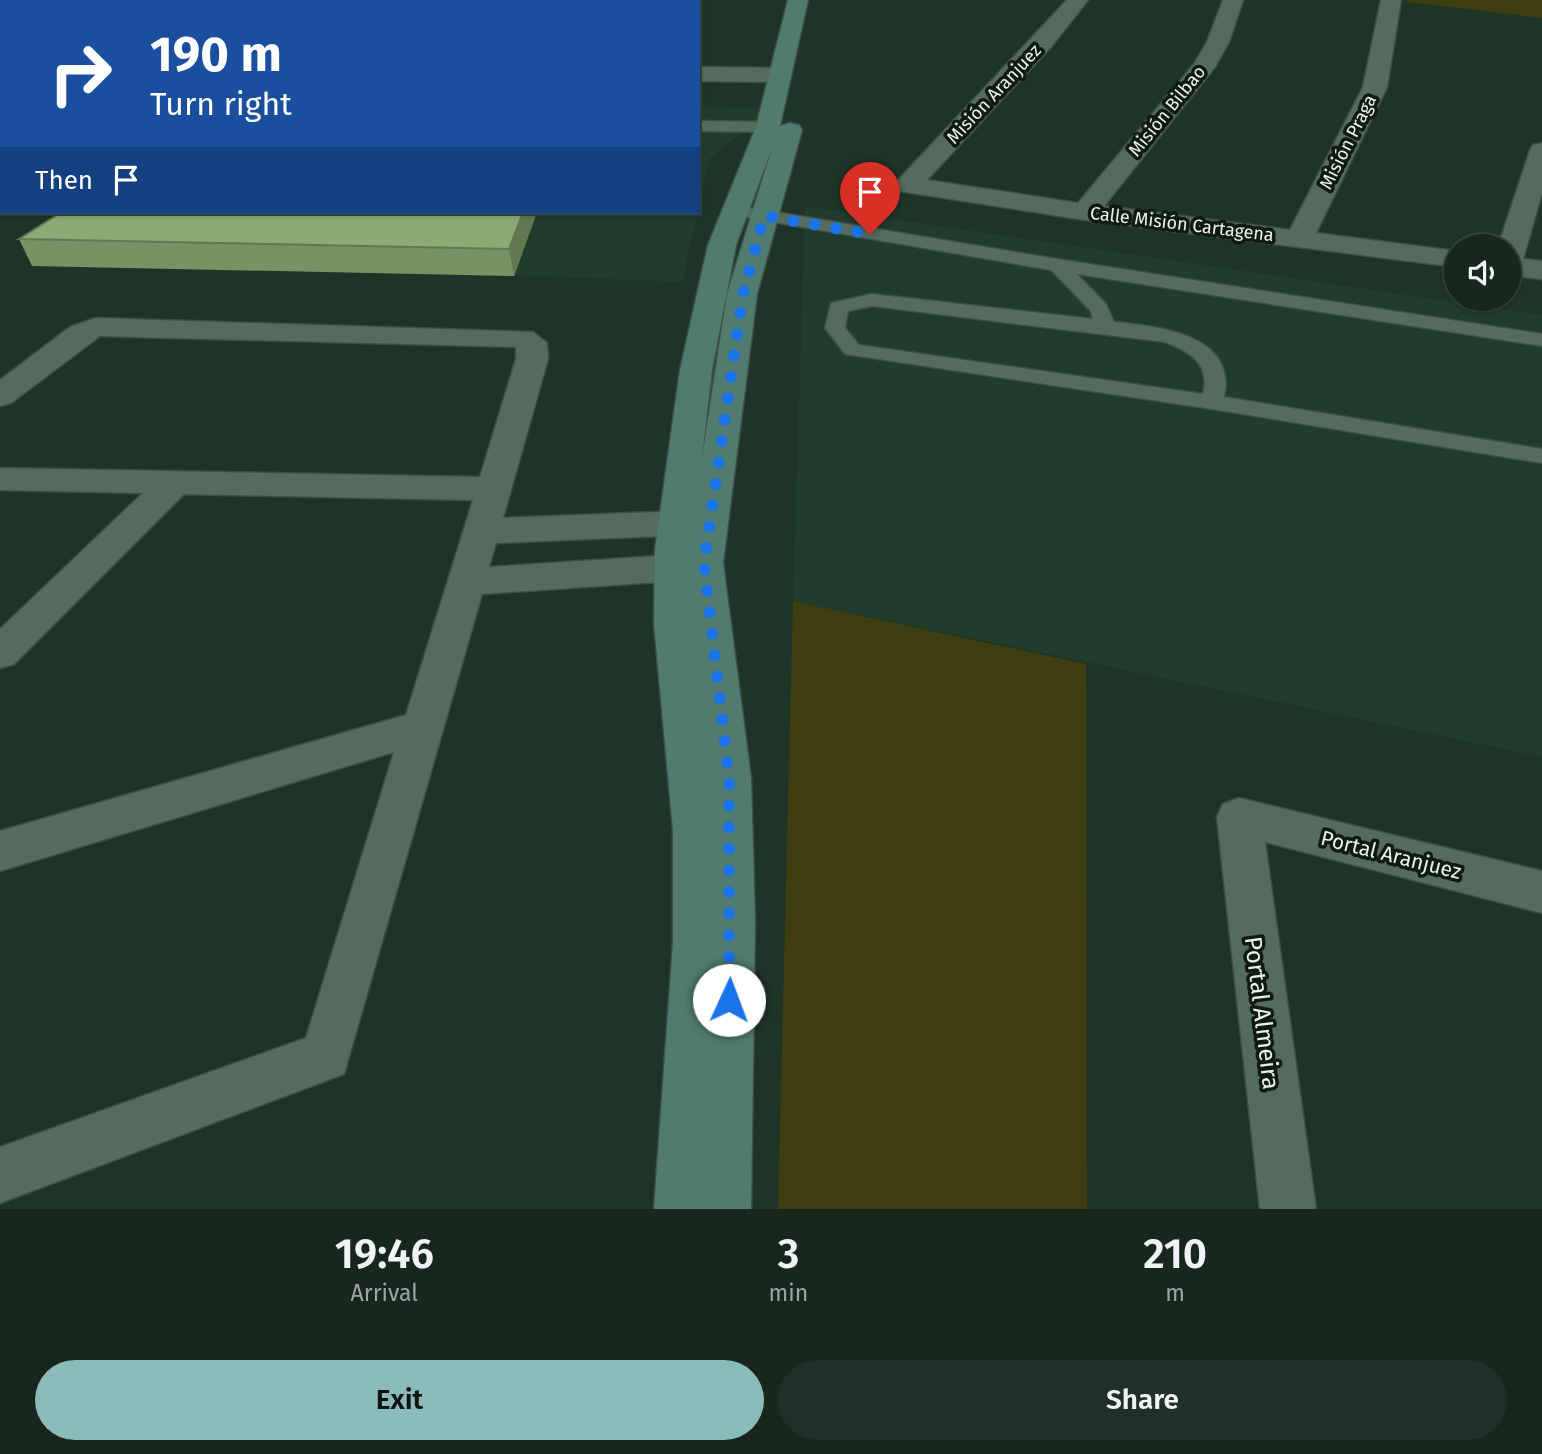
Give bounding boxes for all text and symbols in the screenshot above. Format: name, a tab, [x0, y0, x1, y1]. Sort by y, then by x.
text: 190 m	[150, 25, 282, 84]
icon: right	[35, 28, 126, 119]
street label: Misión Aranjuez	[942, 39, 1046, 148]
street label: Misión Bilbao	[1124, 61, 1210, 161]
text: Turn right	[150, 85, 292, 123]
street label: Misión Praga	[1315, 91, 1381, 193]
icon: arrive	[107, 161, 145, 199]
pin	[840, 162, 900, 234]
text: Then	[35, 165, 93, 196]
icon: arrive	[851, 173, 889, 211]
street label: Calle Misión Cartagena	[1089, 202, 1275, 246]
map controls	[1444, 234, 1521, 311]
button: sound	[1444, 234, 1521, 311]
street label: Portal Aranjuez	[1318, 825, 1464, 885]
street label: Portal Almeira	[1239, 935, 1285, 1091]
position arrow	[692, 963, 766, 1037]
text: 19:46	[335, 1229, 434, 1279]
text: 3	[778, 1229, 799, 1279]
text: 210	[1143, 1229, 1207, 1279]
text: Arrival	[351, 1279, 418, 1307]
text: min	[769, 1279, 808, 1307]
text: m	[1165, 1279, 1185, 1307]
button: Exit	[35, 1360, 764, 1440]
button: Share	[778, 1360, 1507, 1440]

